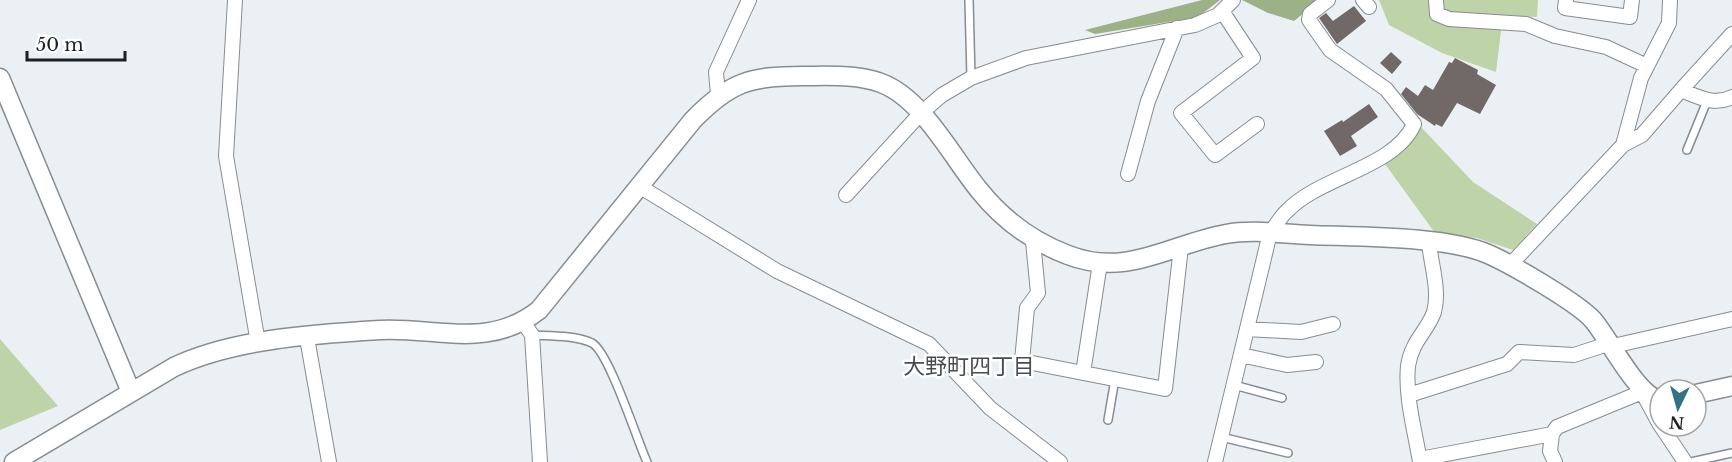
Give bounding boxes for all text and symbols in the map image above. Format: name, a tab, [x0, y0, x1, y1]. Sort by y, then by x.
scale bar	[27, 24, 124, 62]
text: 50 m	[36, 34, 84, 56]
district label: 大野町四丁目	[903, 353, 1035, 380]
north arrow	[1648, 378, 1708, 438]
text: N	[1668, 412, 1685, 434]

